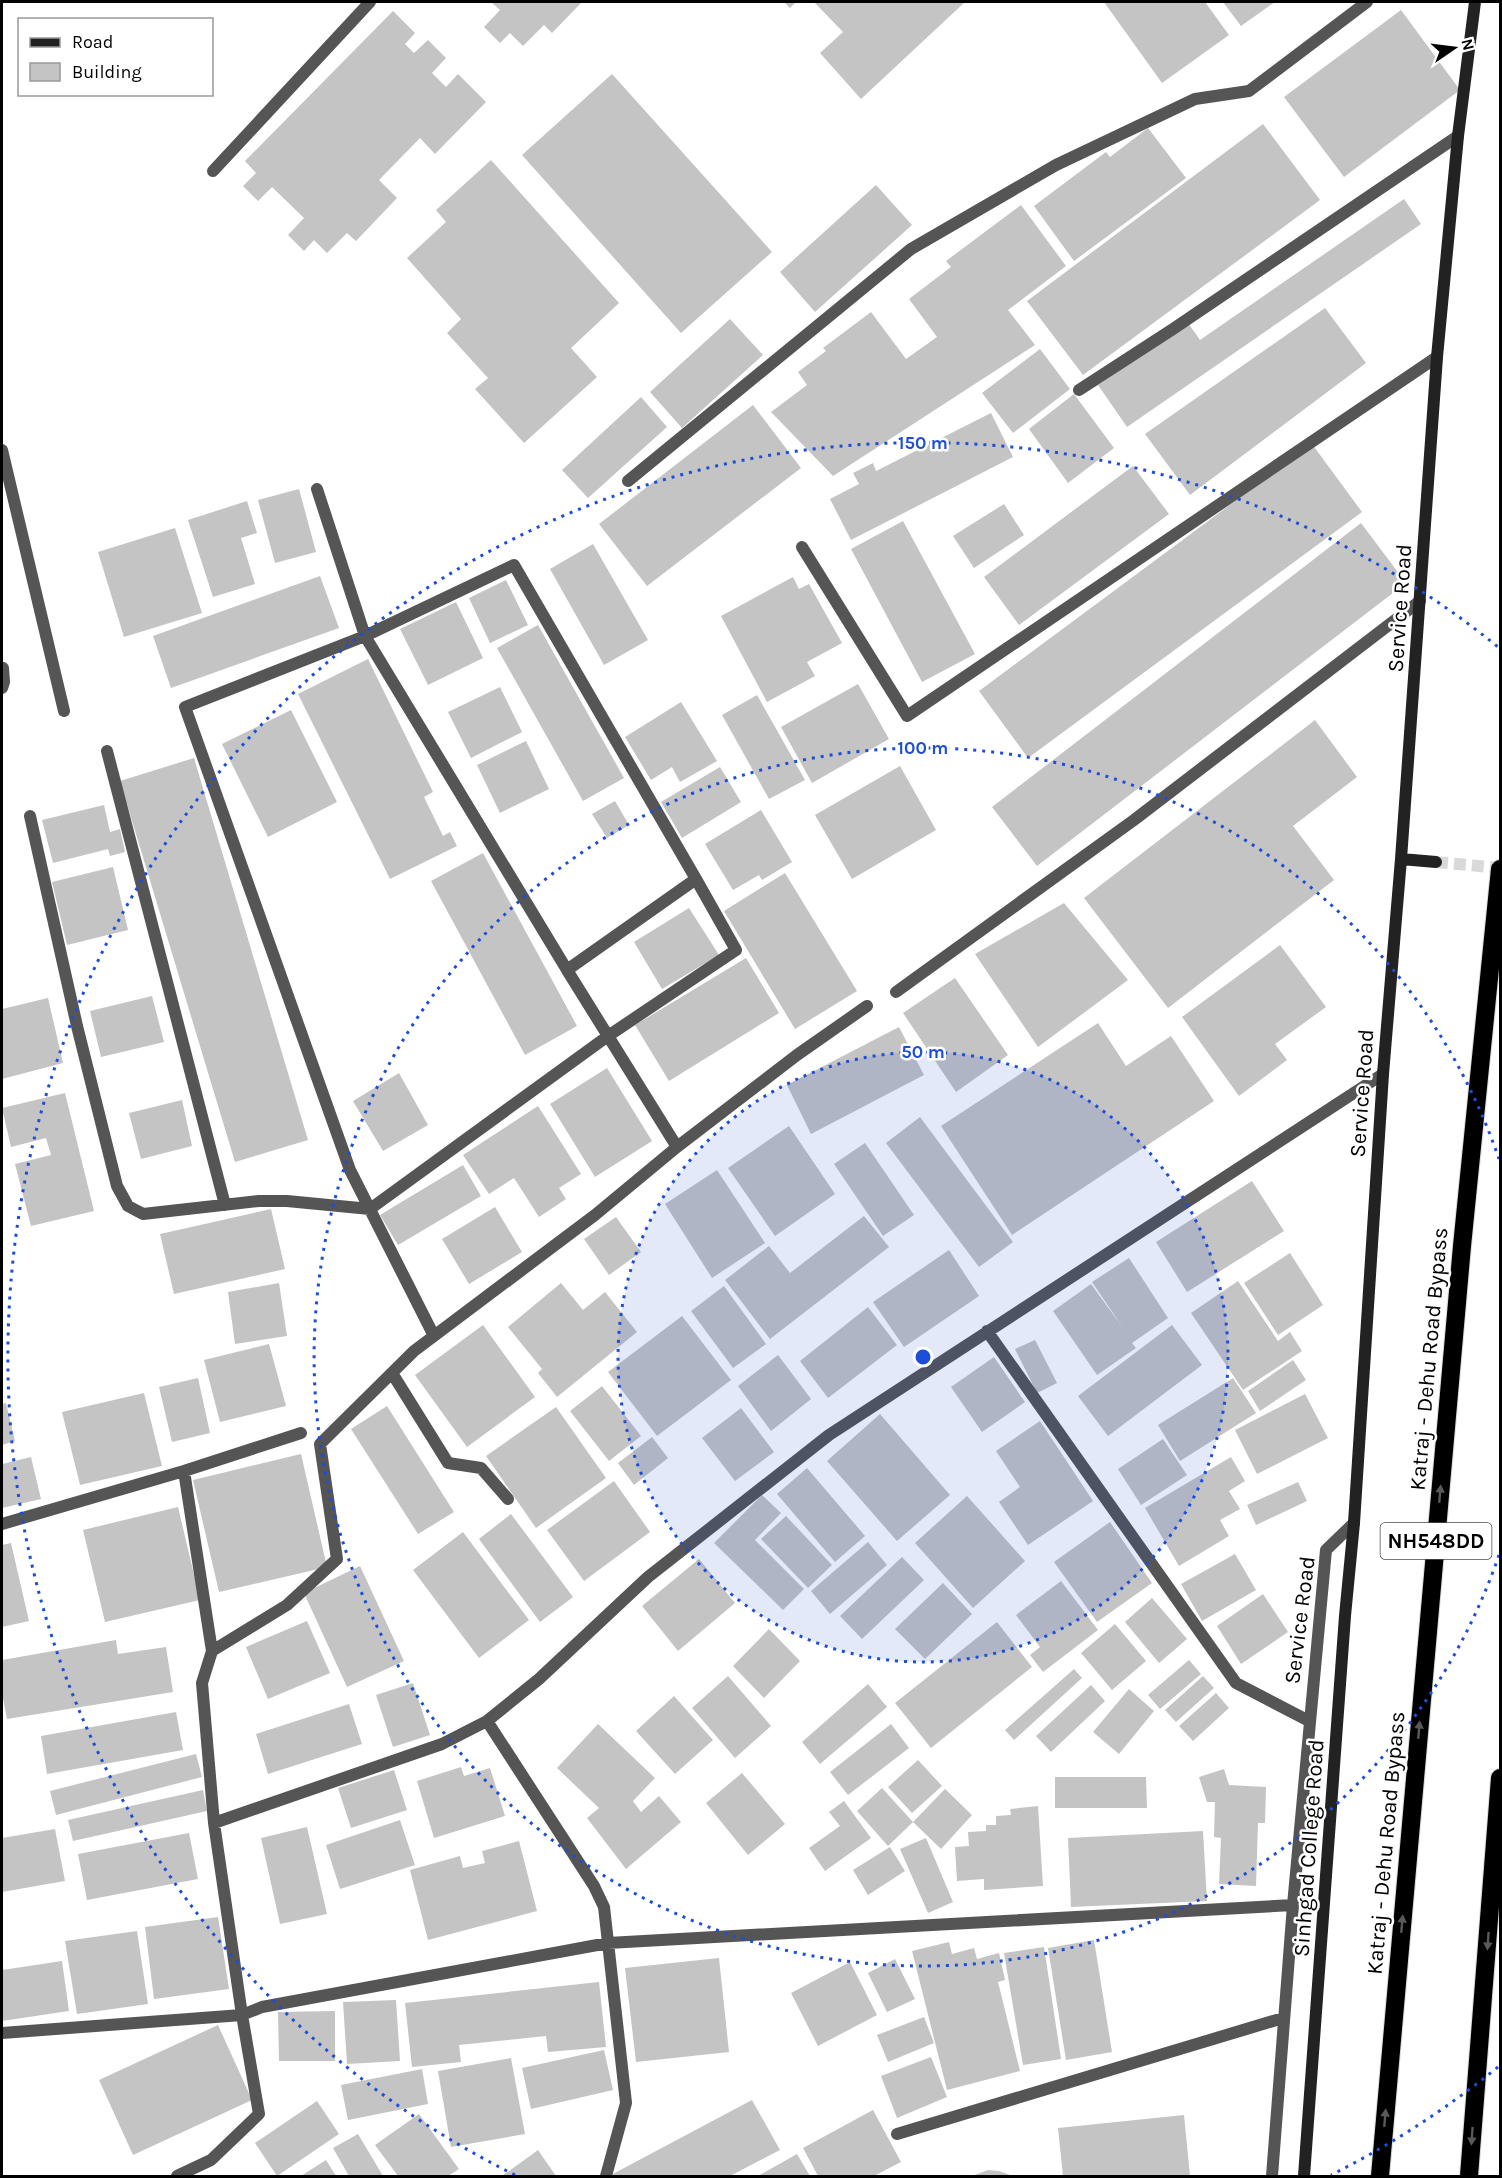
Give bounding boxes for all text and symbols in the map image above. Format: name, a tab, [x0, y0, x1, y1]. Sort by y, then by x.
legend	[18, 18, 213, 96]
north arrow	[1424, 18, 1484, 78]
text: Road	[72, 31, 113, 53]
text: N	[1457, 37, 1479, 52]
text: Building	[72, 61, 142, 83]
text: 150 m	[898, 432, 948, 454]
street label: Service Road	[1383, 543, 1417, 673]
text: 100 m	[898, 737, 948, 759]
street label: Service Road	[1345, 1028, 1379, 1158]
text: 50 m	[901, 1041, 945, 1063]
street label: Katraj - Dehu Road Bypass	[1405, 1226, 1453, 1492]
centre of rings	[913, 1347, 933, 1367]
one-way arrow	[1435, 1484, 1445, 1503]
road number: NH548DD	[1380, 1523, 1492, 1559]
street label: Service Road	[1279, 1555, 1321, 1686]
street label: Katraj - Dehu Road Bypass	[1362, 1710, 1410, 1976]
one-way arrow	[1414, 1720, 1424, 1739]
street label: Sinhgad College Road	[1288, 1738, 1330, 1958]
one-way arrow	[1397, 1914, 1407, 1933]
one-way arrow	[1483, 1932, 1493, 1951]
one-way arrow	[1380, 2109, 1390, 2128]
one-way arrow	[1468, 2126, 1477, 2145]

